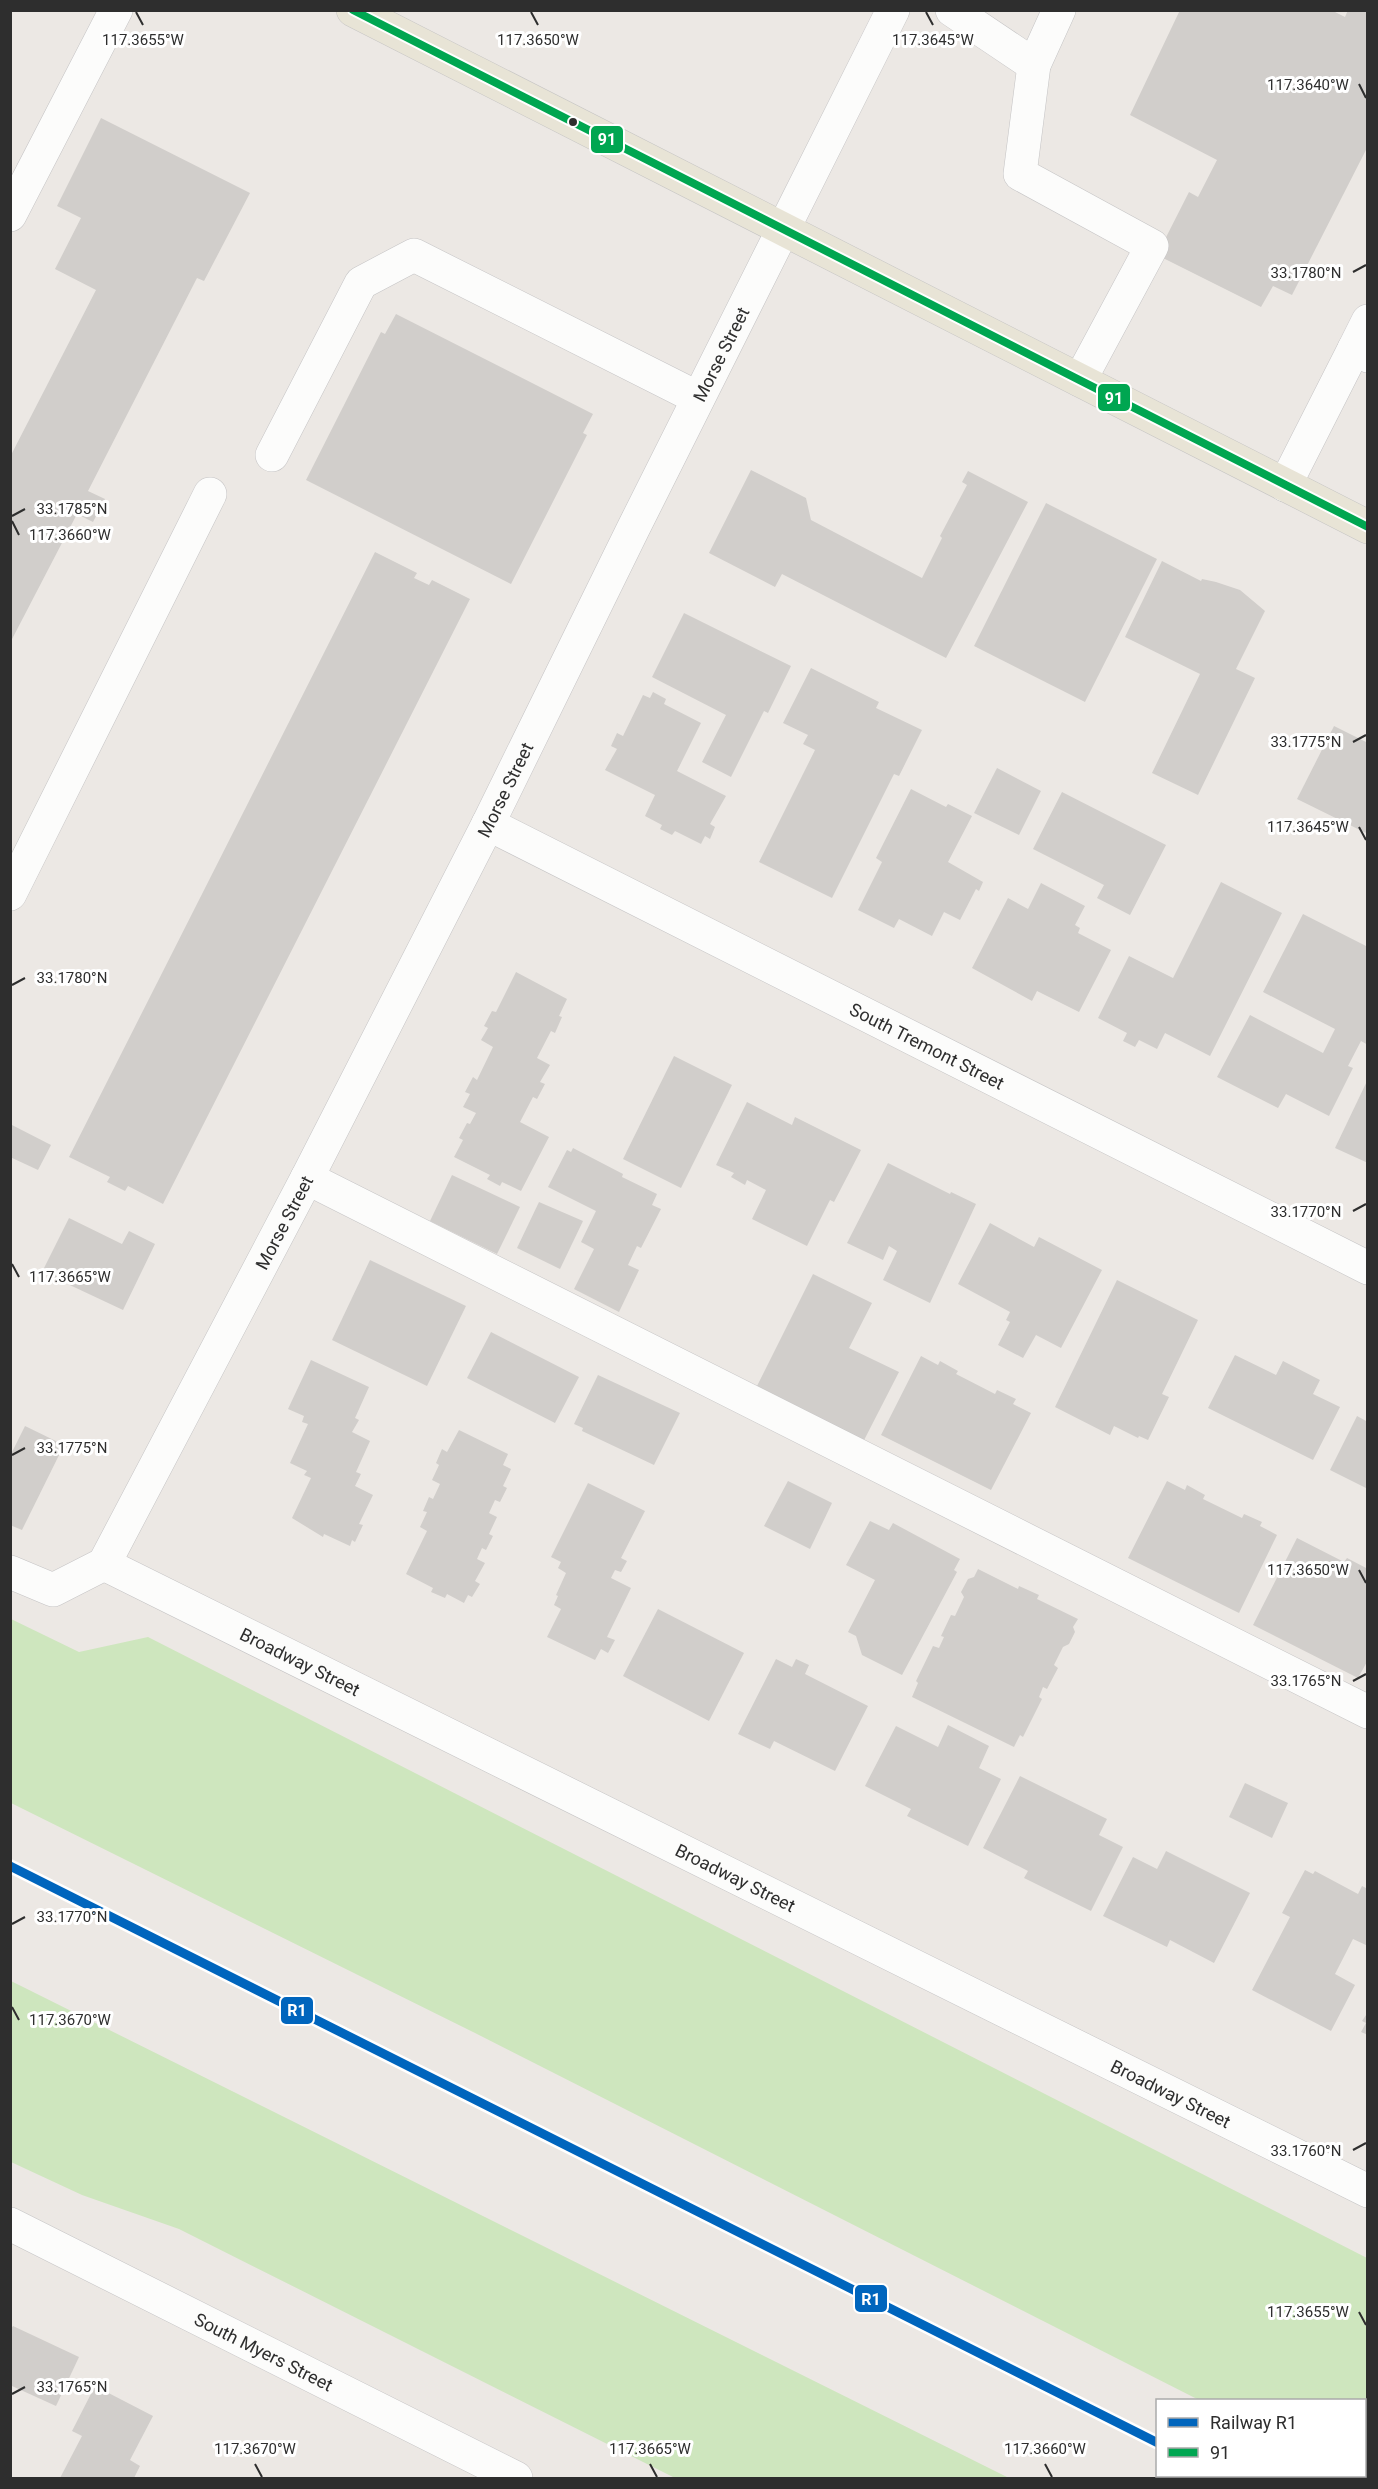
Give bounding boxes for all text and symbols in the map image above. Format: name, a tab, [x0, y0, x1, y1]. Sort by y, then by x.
text: 117.3655°W	[102, 31, 184, 49]
text: 117.3650°W	[497, 31, 579, 49]
text: 117.3645°W	[892, 31, 974, 49]
text: 117.3640°W	[1267, 76, 1349, 94]
unlabelled marker	[567, 116, 579, 128]
line badge: 91	[590, 125, 624, 154]
text: 91	[598, 130, 616, 149]
text: 33.1780°N	[1271, 264, 1341, 282]
street label: Morse Street	[688, 303, 753, 405]
line badge: 91	[1097, 383, 1131, 412]
text: 91	[1105, 389, 1123, 408]
text: 33.1785°N	[37, 500, 107, 518]
text: 117.3660°W	[29, 526, 111, 544]
text: 33.1775°N	[1271, 733, 1341, 751]
street label: Morse Street	[473, 739, 537, 841]
text: 117.3645°W	[1267, 818, 1349, 836]
text: 33.1780°N	[37, 969, 107, 987]
street label: South Tremont Street	[847, 998, 1008, 1093]
street label: Morse Street	[250, 1172, 317, 1273]
text: 33.1770°N	[1271, 1203, 1341, 1221]
text: 117.3665°W	[29, 1268, 111, 1286]
text: 33.1775°N	[37, 1439, 107, 1457]
text: 117.3650°W	[1267, 1561, 1349, 1579]
street label: Broadway Street	[237, 1623, 364, 1700]
text: 33.1765°N	[1271, 1672, 1341, 1690]
street label: Broadway Street	[672, 1839, 799, 1916]
text: 33.1770°N	[37, 1908, 107, 1926]
line badge: R1	[280, 1996, 314, 2025]
text: R1	[287, 2001, 307, 2020]
text: 117.3670°W	[29, 2011, 111, 2029]
street label: Broadway Street	[1108, 2055, 1234, 2132]
text: 33.1760°N	[1271, 2142, 1341, 2160]
line badge: R1	[854, 2284, 888, 2313]
text: R1	[861, 2290, 881, 2309]
text: 117.3655°W	[1267, 2303, 1349, 2321]
street label: South Myers Street	[191, 2308, 337, 2395]
text: 33.1765°N	[37, 2378, 107, 2396]
legend	[1156, 2399, 1366, 2477]
text: Railway R1	[1210, 2412, 1297, 2433]
text: 117.3670°W	[214, 2440, 296, 2458]
text: 117.3665°W	[609, 2440, 691, 2458]
text: 117.3660°W	[1004, 2440, 1086, 2458]
text: 91	[1210, 2442, 1230, 2463]

